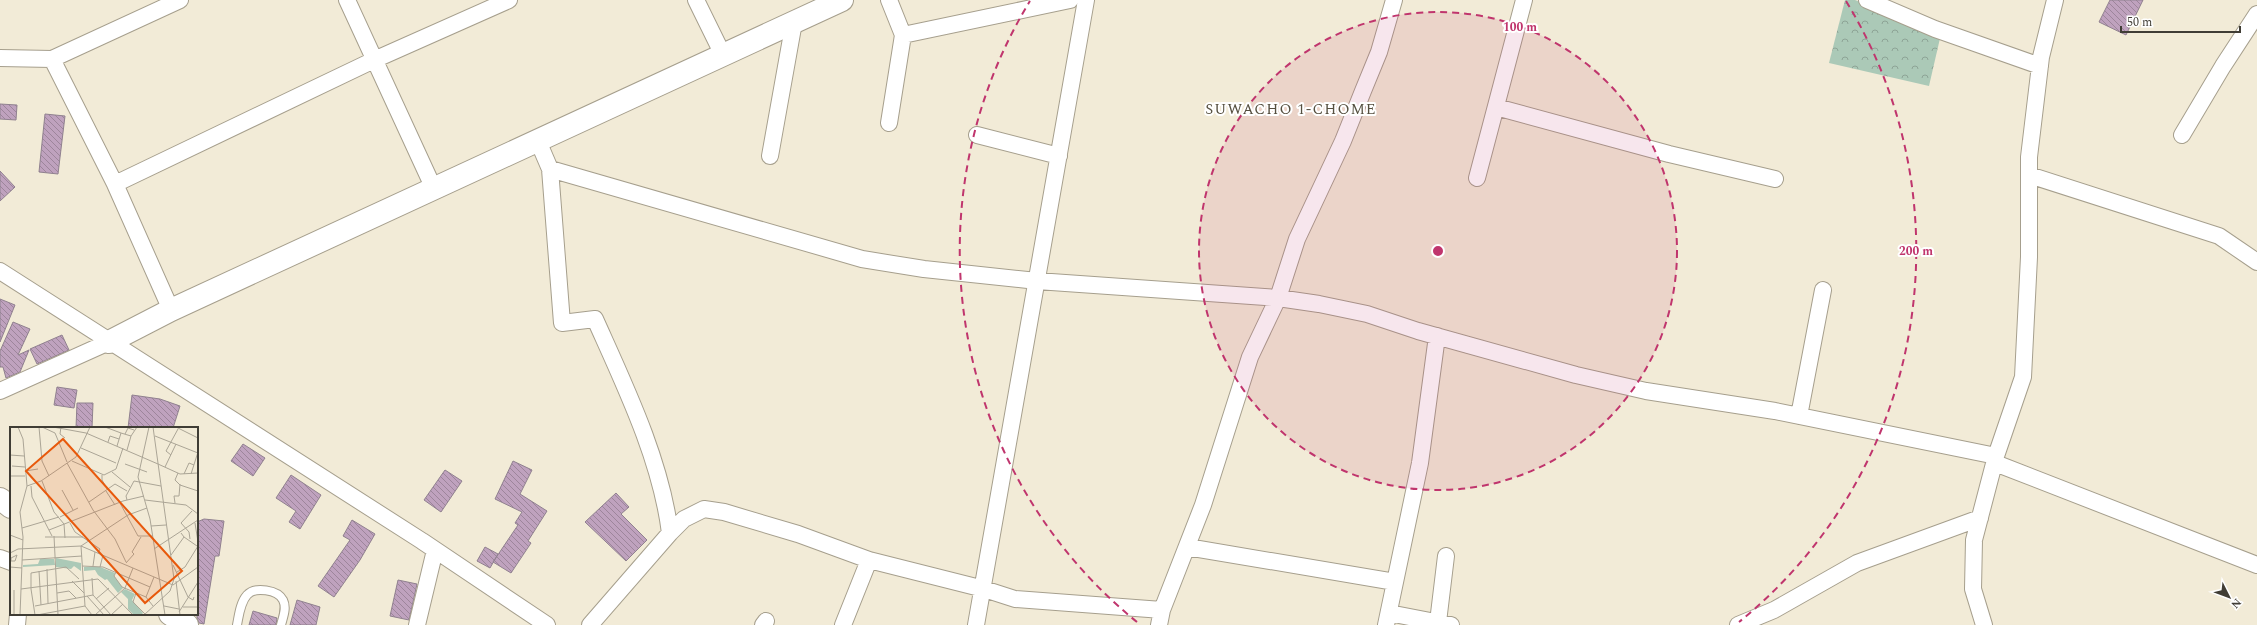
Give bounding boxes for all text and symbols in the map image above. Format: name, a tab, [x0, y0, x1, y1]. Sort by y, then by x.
scale bar	[2121, 8, 2240, 34]
text: 50 m	[2127, 13, 2152, 32]
text: 100 m	[1503, 18, 1537, 37]
district label: SUWACHO 1-CHOME	[1205, 98, 1377, 121]
text: 200 m	[1899, 242, 1933, 261]
centre of rings	[1431, 244, 1445, 258]
inset map	[10, 427, 198, 615]
north arrow	[2209, 577, 2249, 617]
text: N	[2227, 594, 2245, 612]

